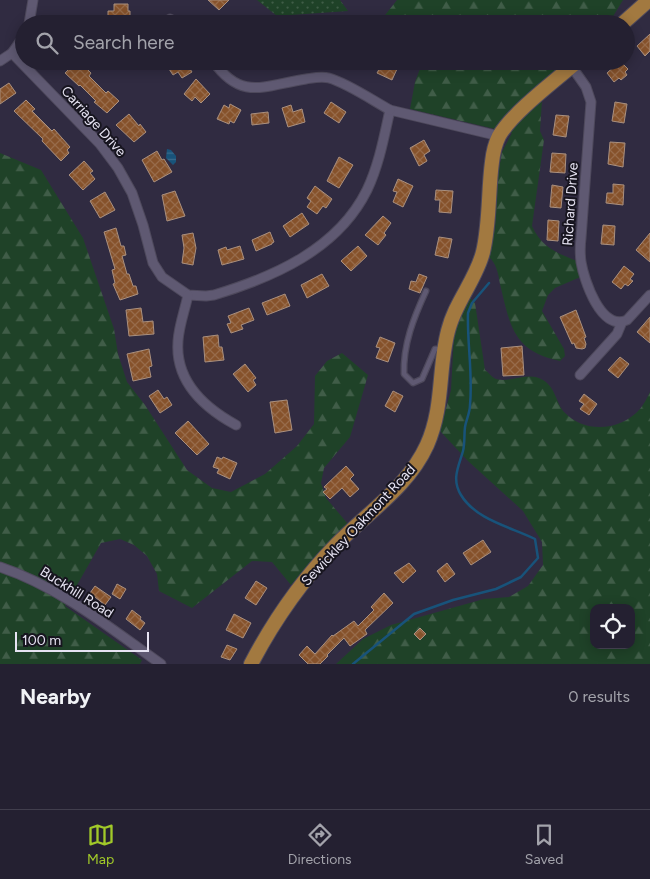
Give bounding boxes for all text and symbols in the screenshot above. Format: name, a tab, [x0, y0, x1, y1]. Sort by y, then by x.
search box	[15, 15, 635, 70]
icon: search	[33, 29, 61, 57]
text: Search here	[73, 31, 175, 54]
street label: Carriage Drive	[58, 83, 130, 160]
street label: Richard Drive	[559, 162, 582, 246]
street label: Sewickley Oakmont Road	[298, 461, 419, 590]
street label: Buckhill Road	[37, 563, 117, 622]
map controls	[590, 604, 635, 649]
button: locate	[590, 604, 635, 649]
scale bar	[15, 629, 149, 652]
text: 100 m	[22, 632, 61, 649]
text: Nearby	[20, 684, 91, 709]
text: 0 results	[568, 687, 630, 706]
tab: Map	[87, 821, 115, 868]
tab: Directions	[288, 821, 352, 868]
tab: Saved	[525, 821, 563, 868]

